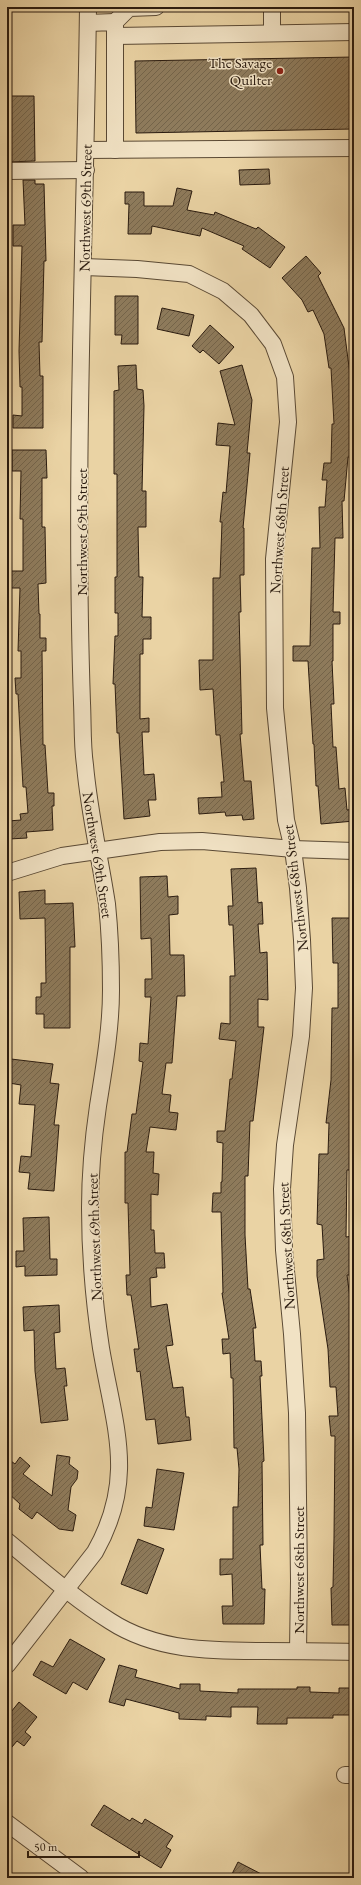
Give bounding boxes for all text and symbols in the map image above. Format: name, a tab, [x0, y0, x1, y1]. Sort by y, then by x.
place label: The Savage Quilter	[208, 53, 272, 89]
marker: The Savage Quilter	[275, 66, 285, 76]
street label: Northwest 69th Street	[74, 144, 96, 272]
street label: Northwest 68th Street	[265, 465, 293, 594]
street label: Northwest 69th Street	[72, 468, 91, 596]
street label: Northwest 69th Street	[79, 791, 117, 920]
street label: Northwest 68th Street	[278, 823, 312, 952]
street label: Northwest 69th Street	[82, 1173, 106, 1301]
street label: Northwest 68th Street	[273, 1182, 299, 1310]
street label: Northwest 68th Street	[289, 1506, 308, 1634]
scale bar	[28, 1833, 139, 1859]
text: 50 m	[34, 1839, 58, 1855]

